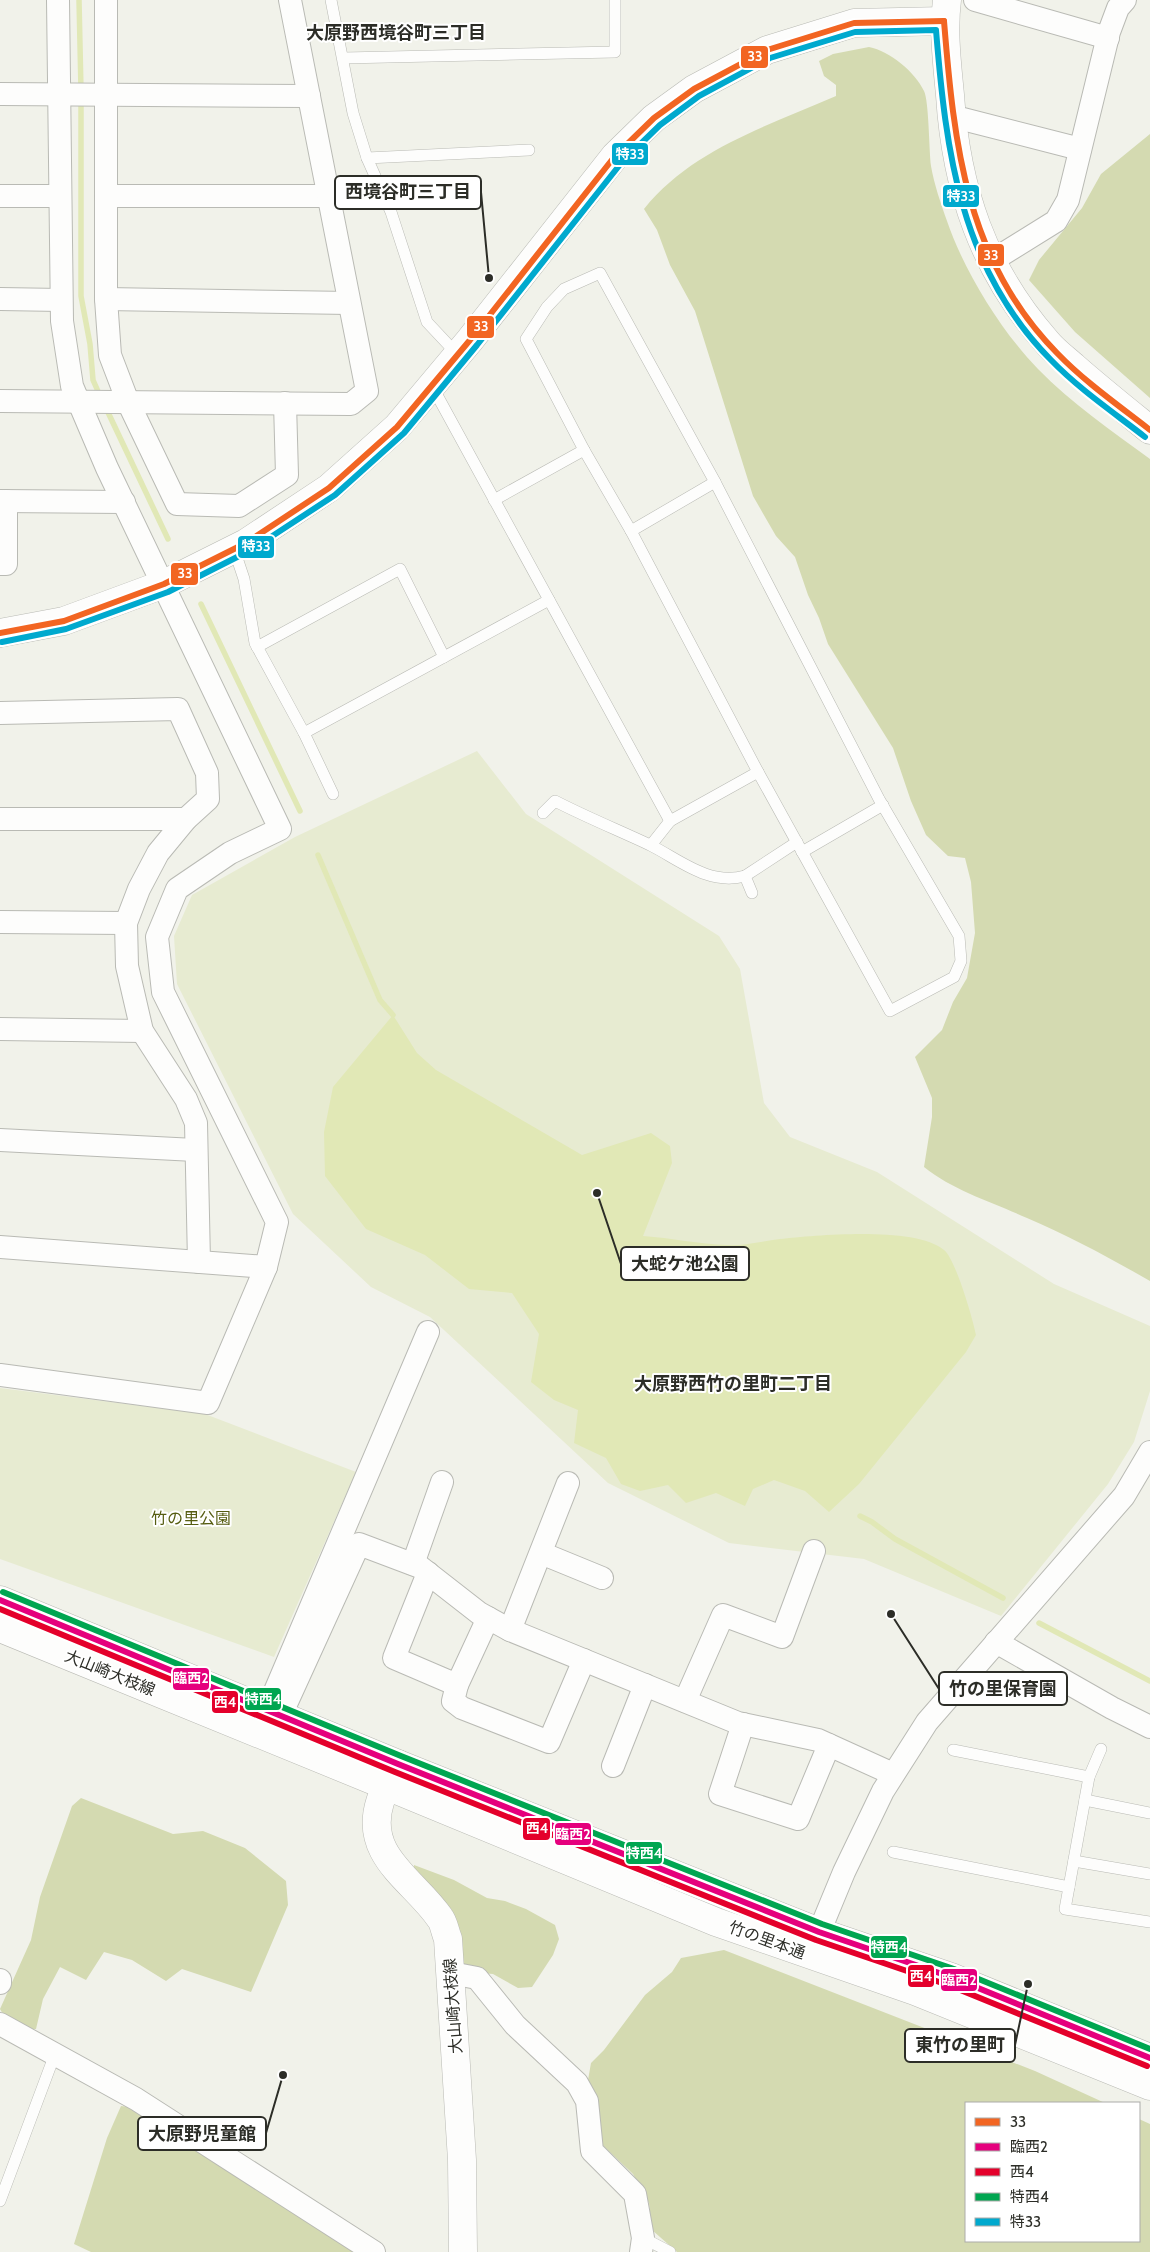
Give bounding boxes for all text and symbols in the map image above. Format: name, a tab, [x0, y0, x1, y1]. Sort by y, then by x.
district label: 大原野西境谷町三丁目	[306, 22, 486, 44]
line badge: 33	[740, 45, 769, 69]
text: 33	[747, 47, 763, 65]
line badge: 特33	[611, 142, 649, 166]
text: 特33	[615, 145, 645, 163]
callout: 西境谷町三丁目	[335, 176, 481, 209]
text: 西境谷町三丁目	[345, 181, 471, 203]
line badge: 特33	[942, 184, 980, 208]
text: 特33	[946, 187, 976, 205]
line badge: 33	[977, 243, 1005, 267]
text: 33	[983, 246, 999, 264]
line badge: 33	[466, 315, 495, 339]
text: 33	[473, 317, 489, 335]
line badge: 特33	[237, 535, 275, 559]
text: 特33	[241, 537, 271, 555]
line badge: 33	[170, 562, 199, 586]
text: 33	[177, 564, 193, 582]
callout: 大蛇ケ池公園	[621, 1247, 749, 1280]
text: 大蛇ケ池公園	[631, 1253, 739, 1275]
district label: 大原野西竹の里町二丁目	[634, 1373, 832, 1395]
park label: 竹の里公園	[151, 1509, 231, 1528]
street label: 大山崎大枝線	[62, 1646, 158, 1700]
line badge: 臨西2	[172, 1667, 210, 1691]
text: 臨西2	[173, 1669, 209, 1687]
callout: 竹の里保育園	[939, 1672, 1067, 1705]
text: 竹の里保育園	[949, 1678, 1057, 1700]
line badge: 特西4	[244, 1687, 282, 1711]
line badge: 西4	[211, 1690, 239, 1714]
text: 特西4	[245, 1690, 281, 1708]
text: 西4	[214, 1693, 236, 1711]
line badge: 西4	[522, 1817, 551, 1841]
text: 西4	[526, 1819, 548, 1837]
line badge: 臨西2	[554, 1822, 592, 1846]
text: 臨西2	[555, 1825, 591, 1843]
line badge: 特西4	[625, 1841, 663, 1865]
text: 特西4	[626, 1844, 662, 1862]
street label: 竹の里本通	[726, 1917, 808, 1963]
line badge: 特西4	[870, 1935, 908, 1959]
text: 特西4	[871, 1938, 907, 1956]
street label: 大山崎大枝線	[440, 1957, 466, 2055]
line badge: 西4	[907, 1964, 935, 1988]
text: 西4	[910, 1967, 932, 1985]
line badge: 臨西2	[940, 1968, 978, 1992]
text: 臨西2	[941, 1971, 977, 1989]
callout: 東竹の里町	[905, 2029, 1015, 2062]
text: 東竹の里町	[915, 2034, 1005, 2056]
legend	[965, 2102, 1140, 2242]
text: 33	[1010, 2113, 1026, 2131]
callout: 大原野児童館	[138, 2117, 266, 2150]
text: 大原野児童館	[148, 2123, 256, 2145]
text: 臨西2	[1010, 2138, 1048, 2156]
text: 西4	[1010, 2163, 1034, 2181]
text: 特西4	[1010, 2188, 1049, 2206]
text: 特33	[1010, 2213, 1041, 2231]

